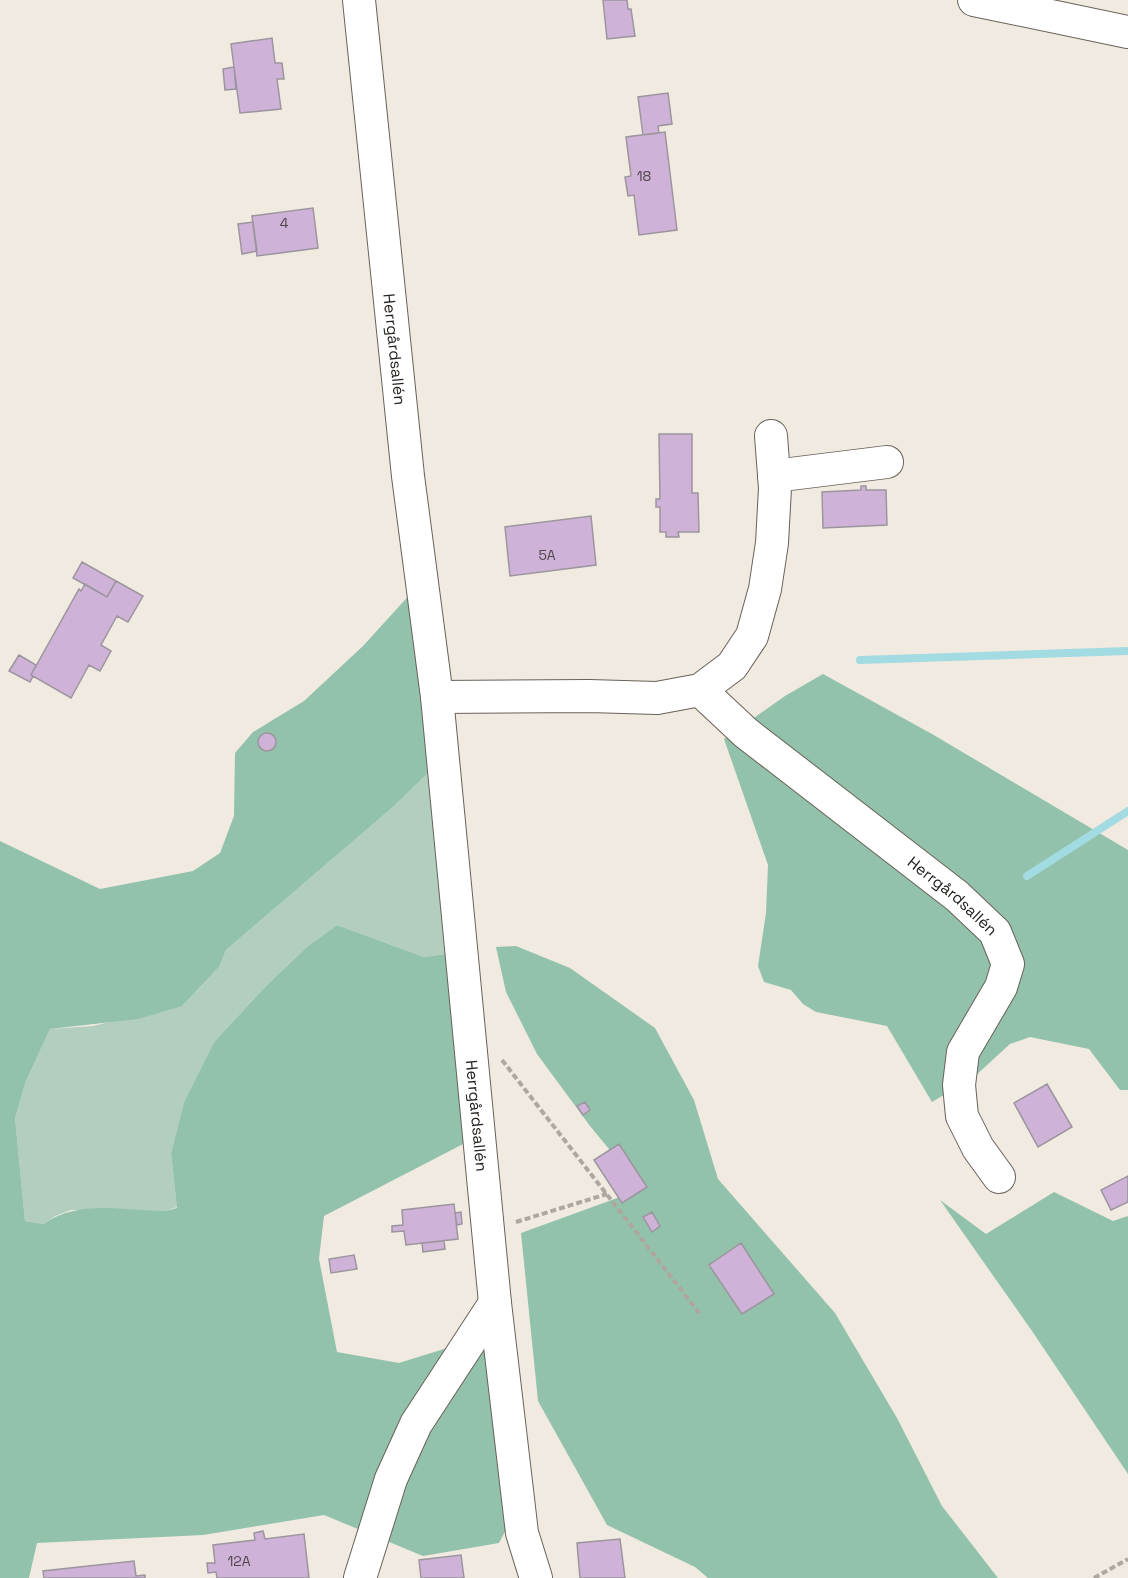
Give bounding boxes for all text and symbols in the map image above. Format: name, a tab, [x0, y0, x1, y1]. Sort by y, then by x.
house number: 18	[637, 167, 652, 185]
house number: 4	[280, 214, 289, 232]
street label: Herrgårdsallén	[379, 292, 411, 406]
house number: 5A	[538, 546, 556, 564]
street label: Herrgårdsallén	[903, 851, 1002, 940]
street label: Herrgårdsallén	[461, 1059, 493, 1172]
house number: 12A	[227, 1552, 251, 1570]

